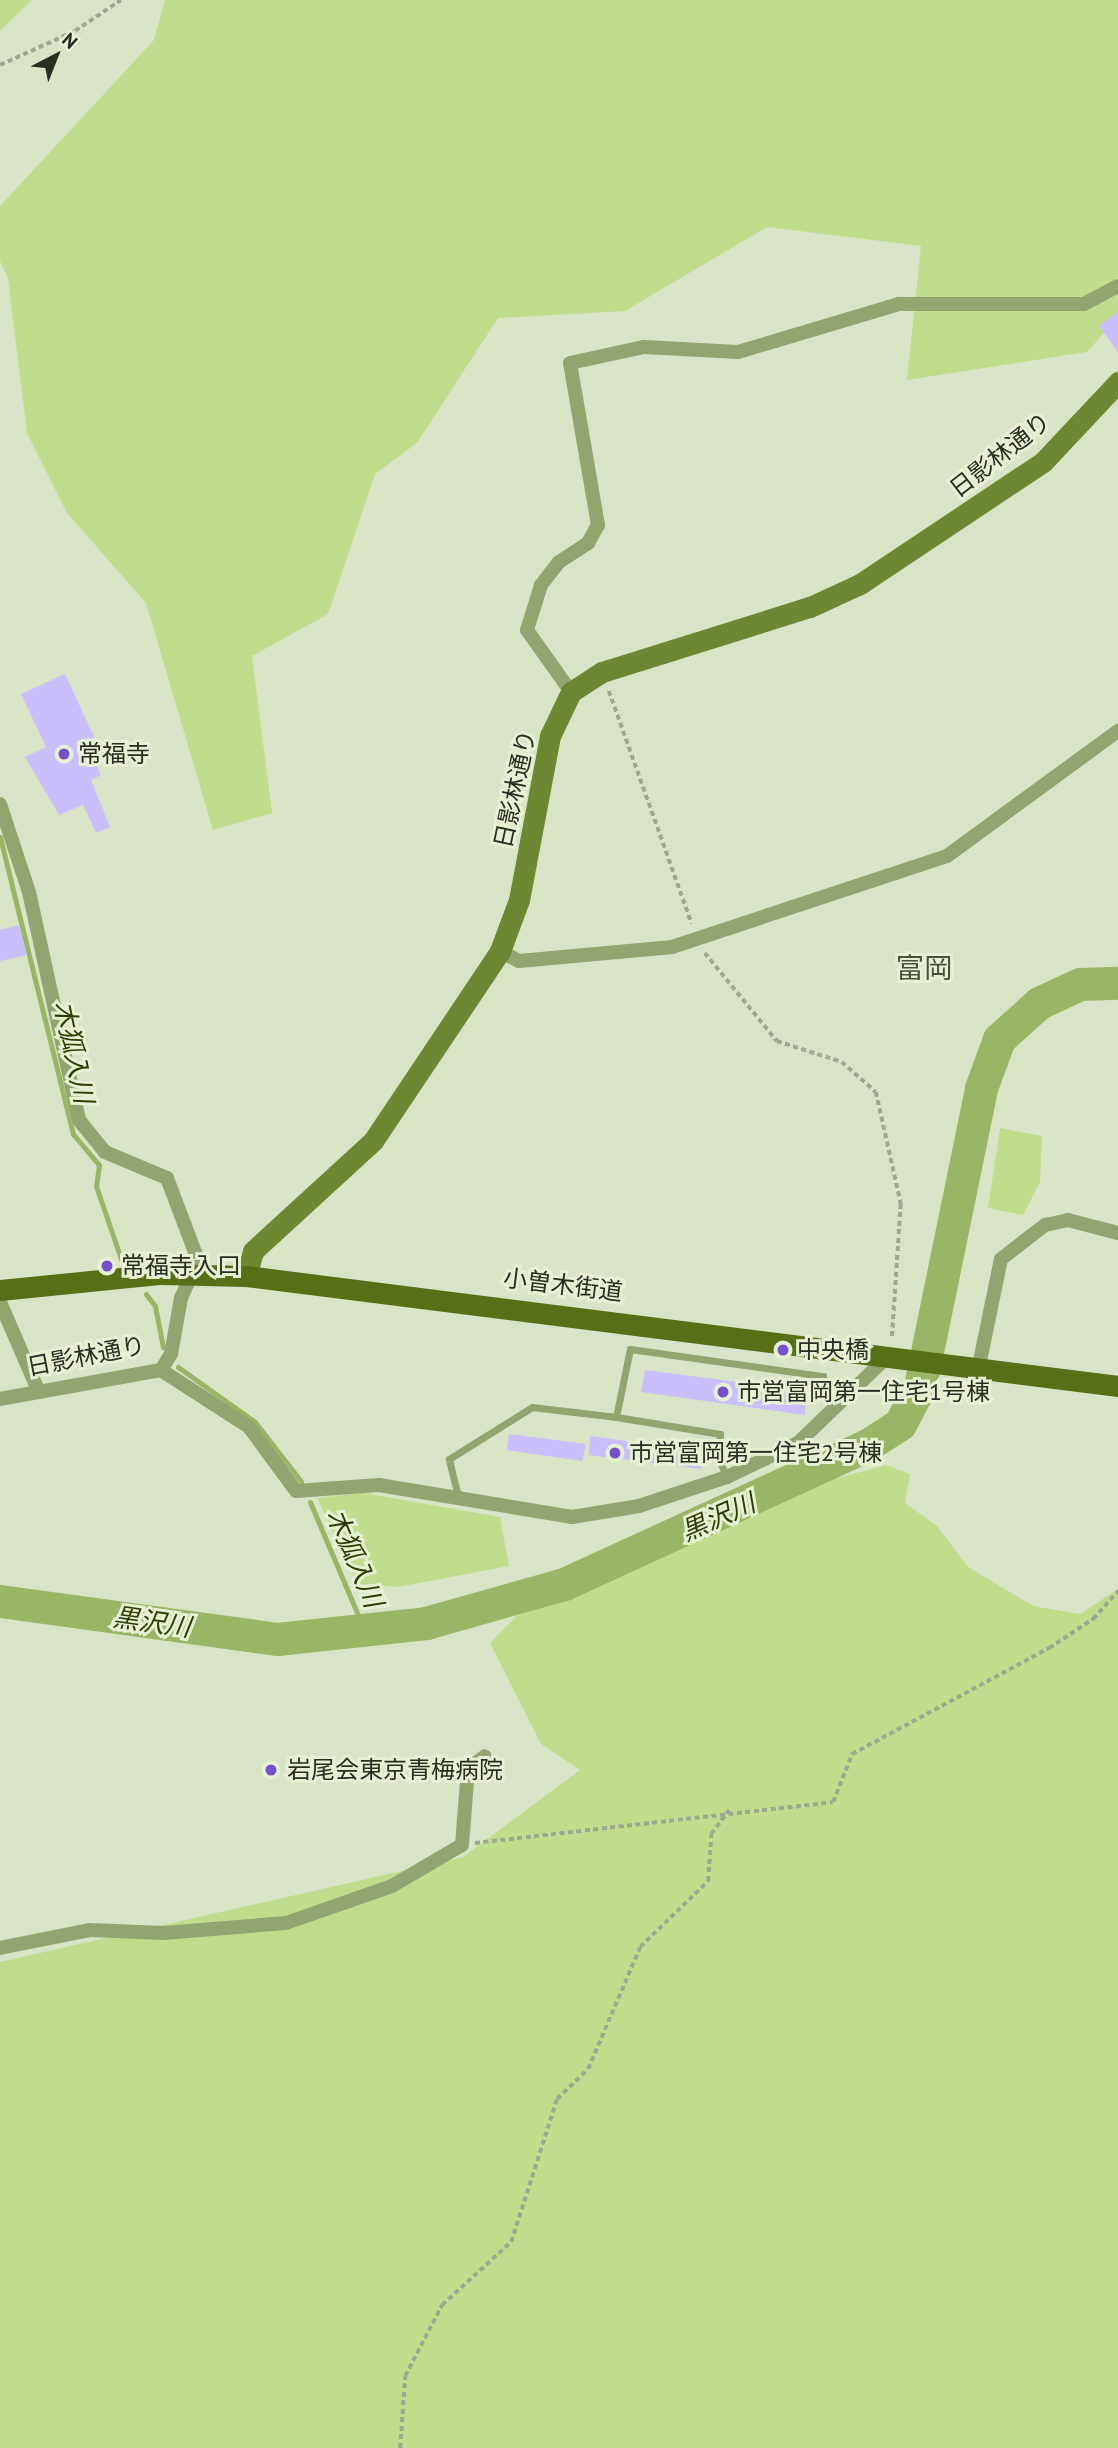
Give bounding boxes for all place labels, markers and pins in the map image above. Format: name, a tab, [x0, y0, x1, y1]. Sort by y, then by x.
place label: 常福寺	[78, 740, 150, 768]
marker: 常福寺	[56, 746, 72, 762]
place label: 常福寺入口	[121, 1252, 241, 1280]
marker: 常福寺入口	[99, 1258, 115, 1274]
place label: 中央橋	[797, 1336, 869, 1364]
marker: 中央橋	[775, 1342, 791, 1358]
place label: 市営富岡第一住宅1号棟	[737, 1378, 990, 1406]
marker: 市営富岡第一住宅1号棟	[715, 1384, 731, 1400]
place label: 市営富岡第一住宅2号棟	[629, 1439, 882, 1467]
marker: 市営富岡第一住宅2号棟	[607, 1445, 623, 1461]
place label: 岩尾会東京青梅病院	[287, 1756, 503, 1784]
marker: 岩尾会東京青梅病院	[261, 1760, 281, 1780]

